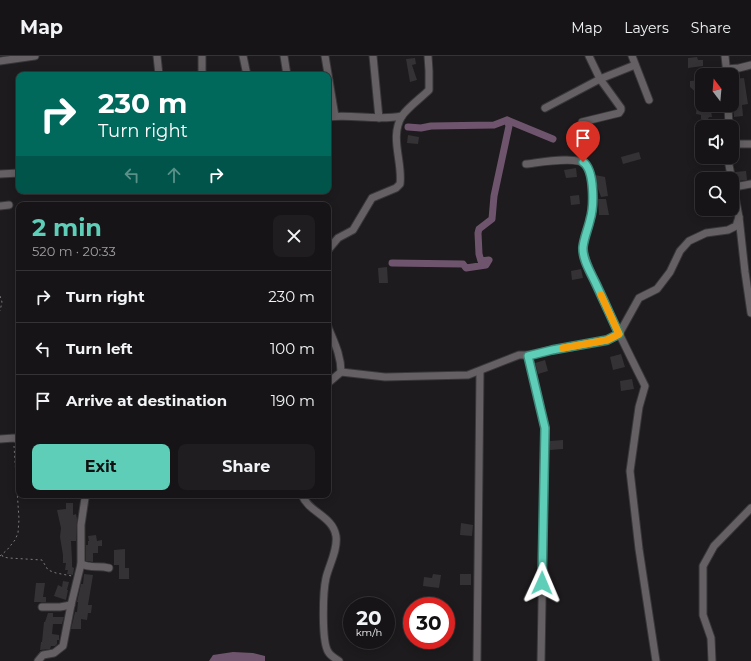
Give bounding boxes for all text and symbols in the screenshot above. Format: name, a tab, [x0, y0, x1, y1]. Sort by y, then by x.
text: Map	[20, 16, 63, 39]
text: Map	[571, 19, 602, 37]
text: Layers	[624, 19, 669, 37]
text: Share	[691, 19, 731, 37]
north arrow	[695, 68, 739, 112]
map controls	[695, 68, 739, 216]
text: 230 m	[98, 86, 187, 120]
icon: right	[32, 88, 84, 140]
text: Turn right	[98, 120, 188, 142]
button: sound	[695, 120, 739, 164]
pin	[566, 121, 600, 162]
icon: arrive	[572, 127, 594, 149]
icon: left	[121, 164, 143, 186]
icon: ahead	[163, 164, 185, 186]
icon: right	[205, 164, 227, 186]
button: search	[695, 172, 739, 216]
text: 2 min	[32, 213, 102, 242]
button: close	[273, 215, 315, 257]
text: 520 m · 20:33	[32, 243, 116, 259]
icon: right	[32, 286, 54, 308]
text: Turn right	[66, 287, 145, 306]
text: 230 m	[268, 287, 315, 306]
icon: left	[32, 338, 54, 360]
text: Turn left	[66, 339, 133, 358]
text: 100 m	[270, 339, 315, 358]
icon: arrive	[32, 390, 54, 412]
text: Arrive at destination	[66, 391, 227, 410]
text: 190 m	[271, 391, 315, 410]
button: Exit	[32, 444, 170, 490]
button: Share	[178, 444, 315, 490]
position arrow	[521, 562, 563, 604]
speed limit sign: 30	[403, 597, 455, 649]
text: 20	[356, 606, 382, 630]
text: km/h	[356, 626, 382, 639]

